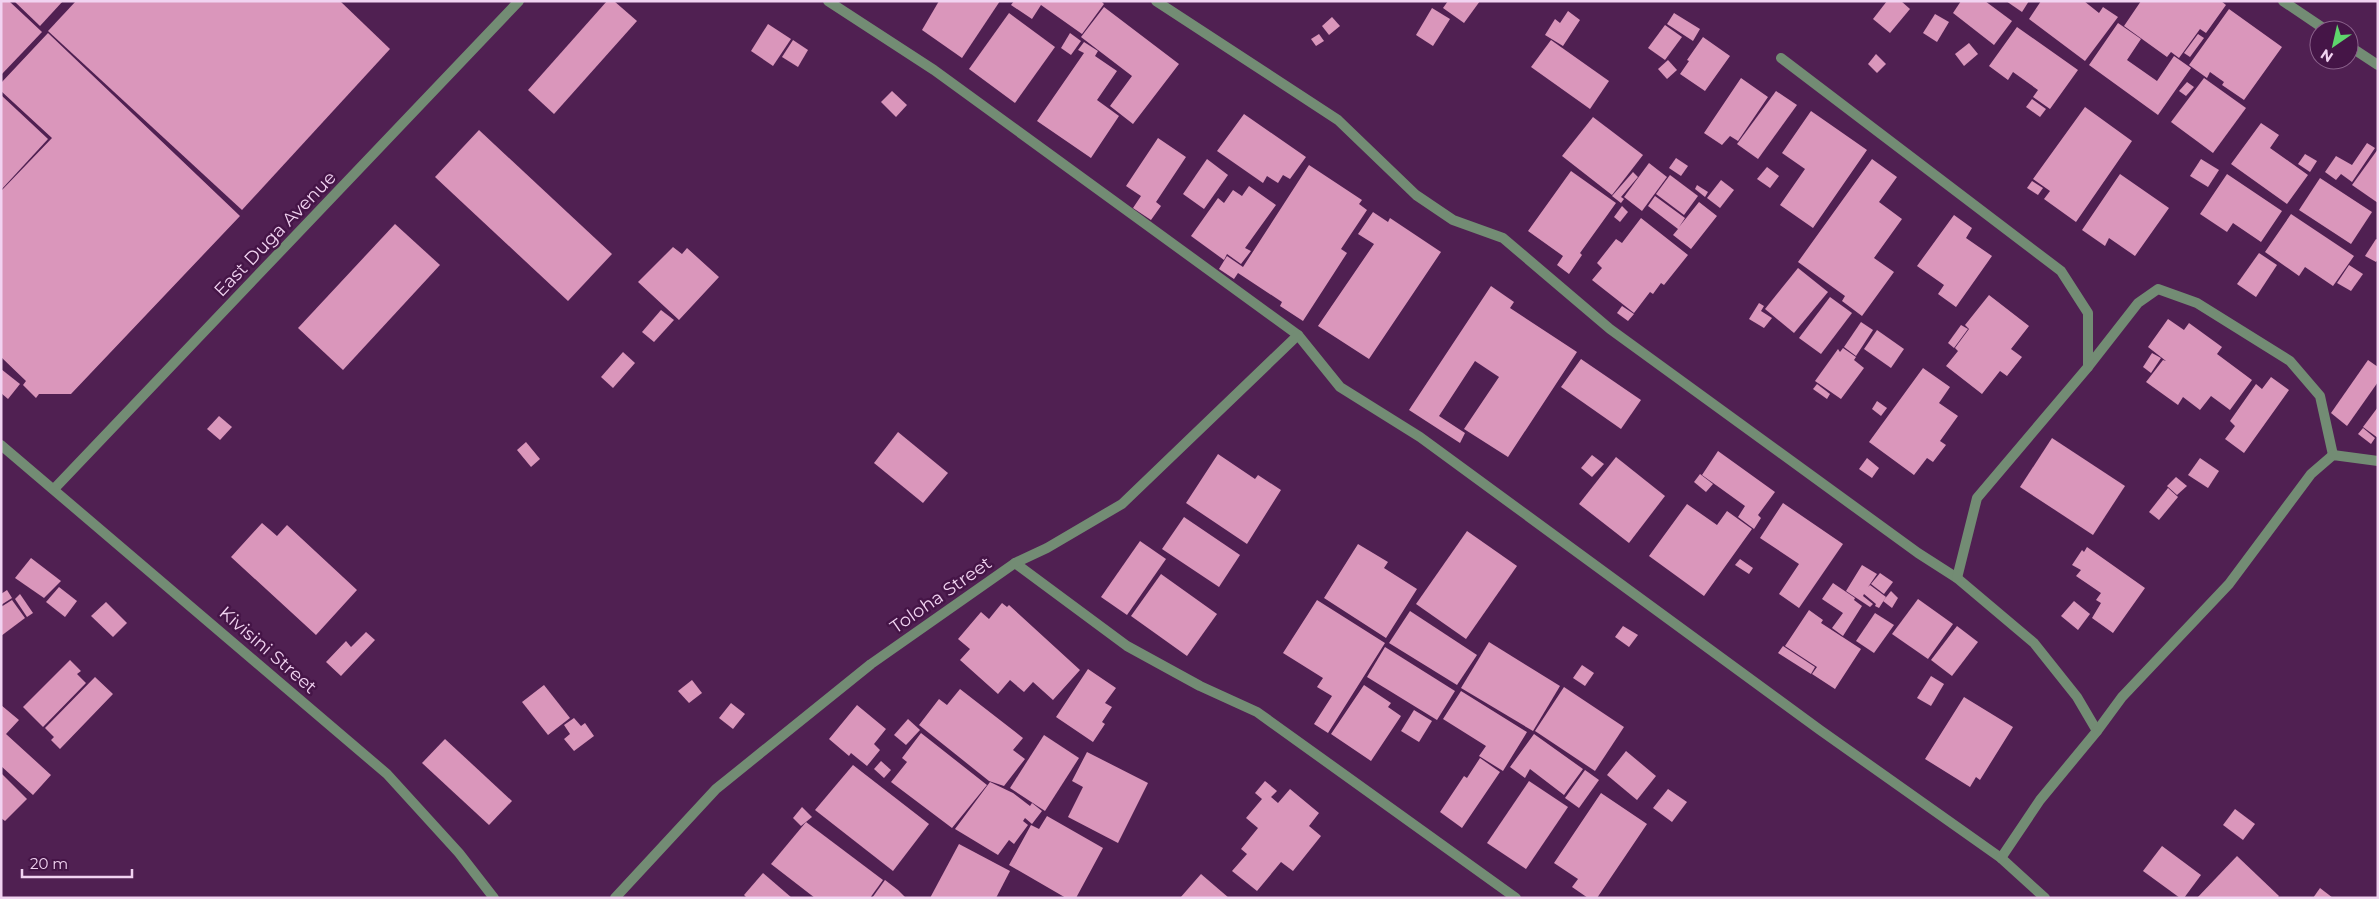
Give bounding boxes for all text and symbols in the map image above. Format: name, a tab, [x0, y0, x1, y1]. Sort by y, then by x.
north arrow	[2309, 20, 2359, 70]
text: N	[2317, 45, 2336, 66]
street label: East Duga Avenue	[209, 167, 341, 301]
street label: Toloha Street	[886, 552, 996, 638]
street label: Kivisini Street	[215, 602, 321, 698]
scale bar	[22, 846, 132, 878]
text: 20 m	[30, 854, 68, 873]

